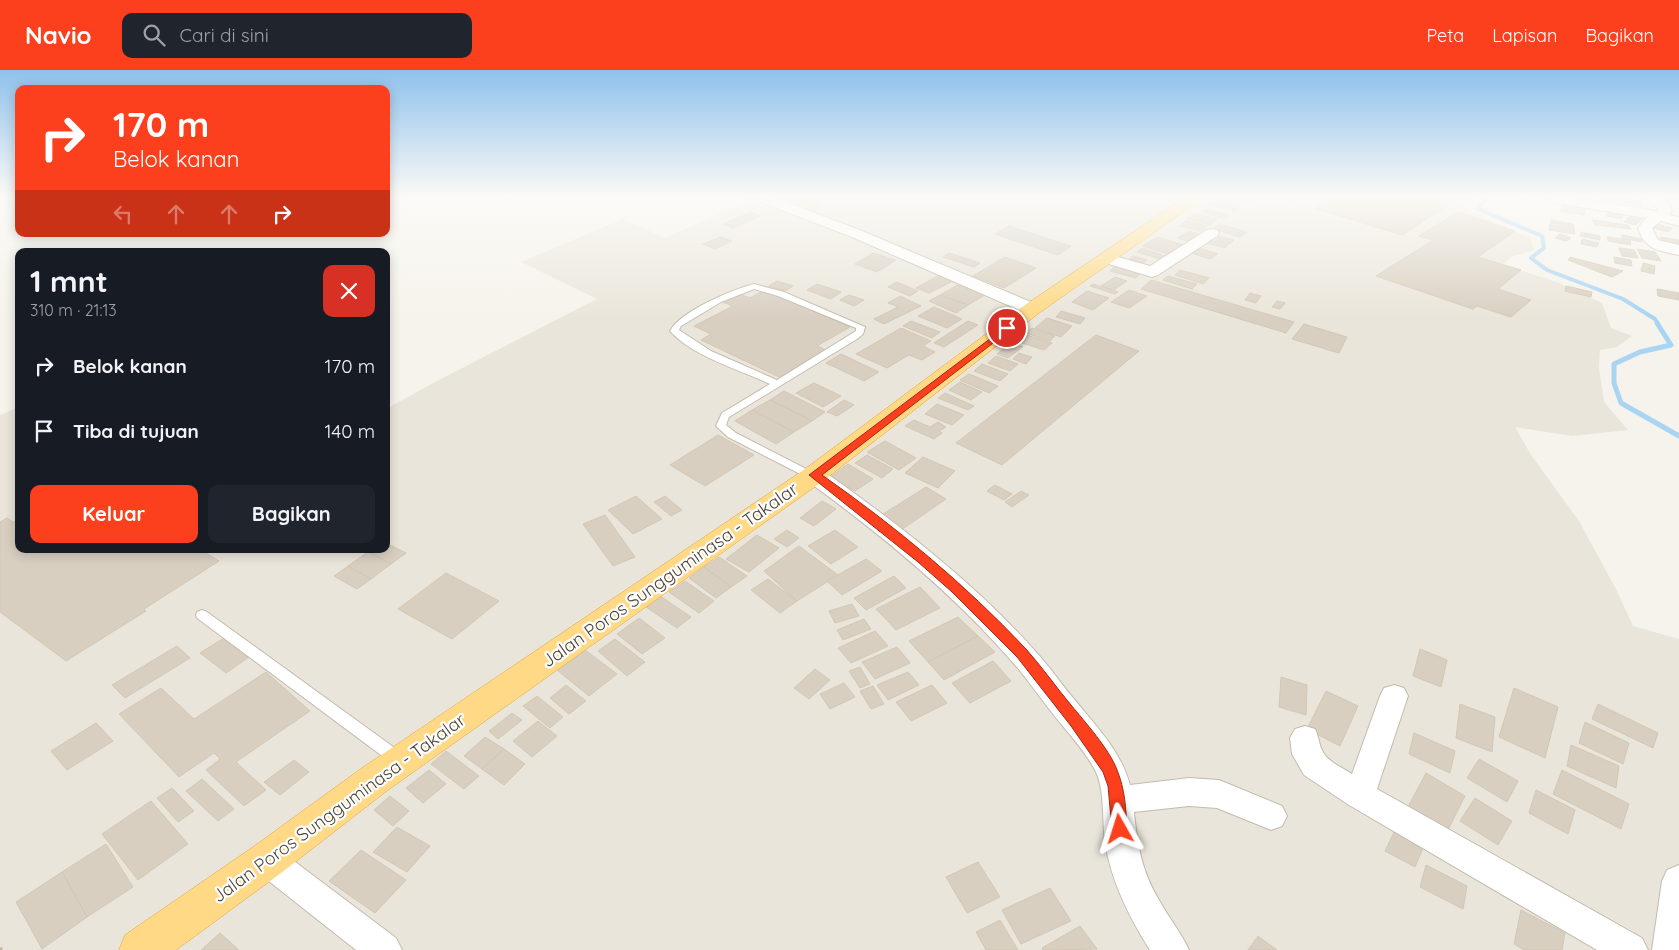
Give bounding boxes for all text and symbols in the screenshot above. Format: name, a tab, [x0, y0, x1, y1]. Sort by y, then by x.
search box	[122, 13, 472, 58]
text: Navio	[25, 20, 92, 50]
icon: search	[140, 21, 168, 49]
text: Cari di sini	[180, 23, 269, 47]
text: Peta	[1427, 24, 1464, 47]
text: Lapisan	[1492, 24, 1557, 47]
text: Bagikan	[1585, 24, 1654, 47]
text: 170 m	[113, 102, 209, 146]
icon: right	[30, 105, 95, 170]
text: Belok kanan	[113, 145, 239, 173]
icon: left	[109, 200, 137, 228]
icon: ahead	[162, 200, 190, 228]
icon: ahead	[215, 200, 243, 228]
icon: right	[268, 200, 296, 228]
text: 1 mnt	[30, 262, 108, 300]
button: close	[323, 265, 375, 317]
text: 310 m · 21:13	[30, 300, 117, 320]
pin	[986, 307, 1028, 349]
icon: arrive	[993, 314, 1021, 342]
icon: right	[30, 352, 58, 380]
text: Belok kanan	[73, 354, 187, 378]
text: 170 m	[324, 354, 375, 378]
icon: arrive	[30, 417, 58, 445]
text: Tiba di tujuan	[73, 419, 199, 443]
text: 140 m	[324, 419, 375, 443]
street label: Jalan Poros Sungguminasa - Takalar	[537, 477, 802, 672]
button: Keluar	[30, 485, 198, 543]
button: Bagikan	[208, 485, 375, 543]
street label: Jalan Poros Sungguminasa - Takalar	[208, 708, 470, 907]
position arrow	[1093, 802, 1145, 854]

